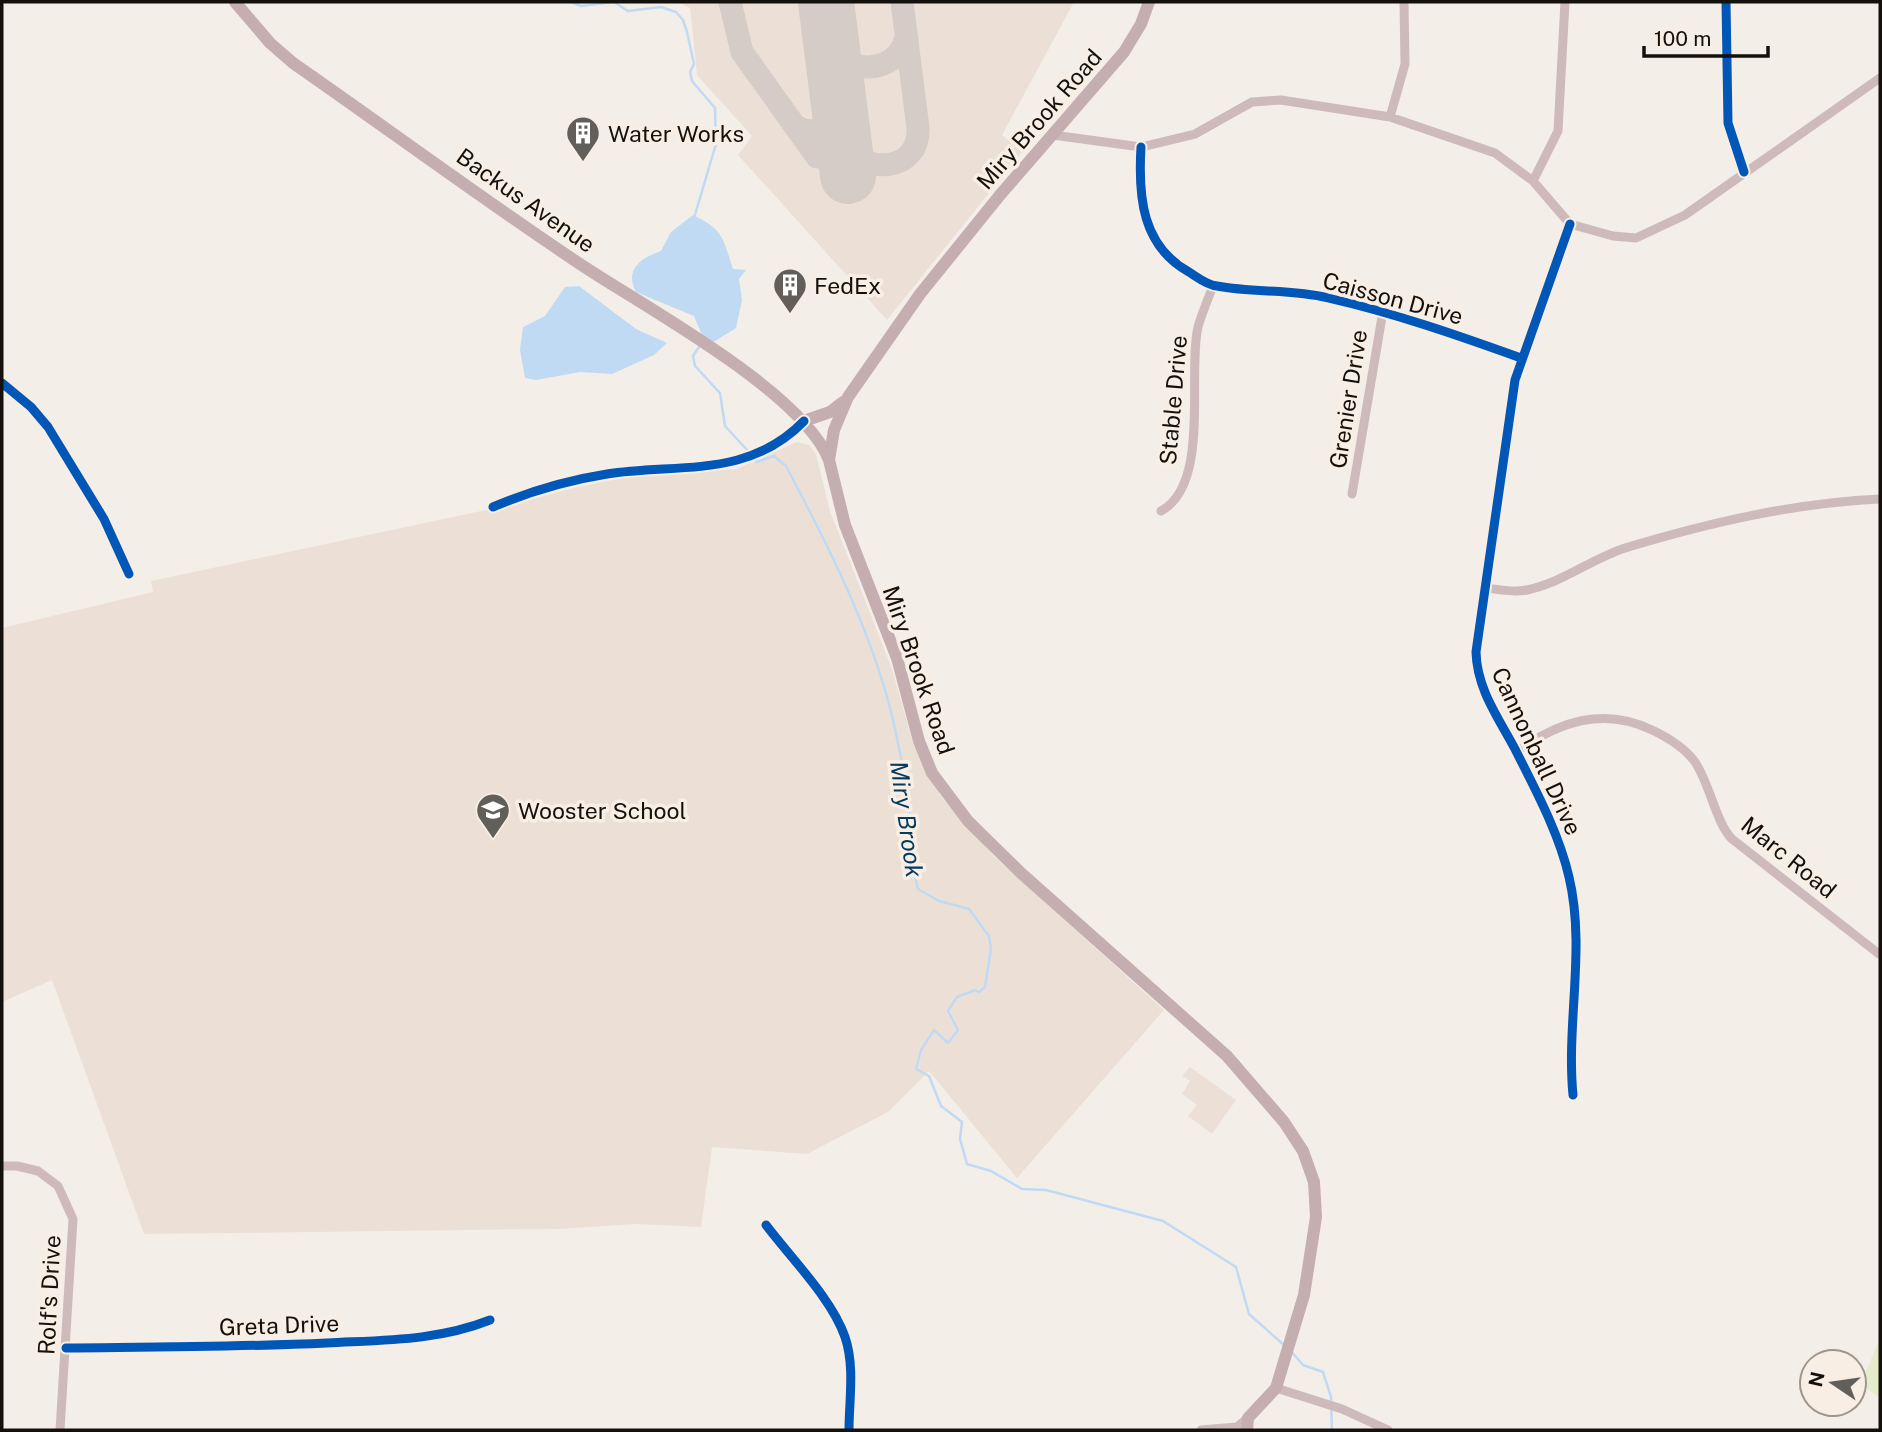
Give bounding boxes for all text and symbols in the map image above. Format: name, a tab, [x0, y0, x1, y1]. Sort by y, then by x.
scale bar	[1644, 14, 1768, 58]
text: 100 m	[1654, 26, 1711, 51]
street label: Miry Brook Road	[971, 44, 1107, 194]
building icon: Water Works	[564, 114, 602, 163]
place label: Water Works	[608, 120, 744, 147]
street label: Backus Avenue	[452, 142, 600, 258]
building icon: FedEx	[771, 266, 809, 315]
street label: Caisson Drive	[1320, 266, 1466, 330]
place label: FedEx	[814, 272, 881, 299]
street label: Grenier Drive	[1324, 328, 1372, 470]
street label: Stable Drive	[1154, 334, 1192, 466]
street label: Miry Brook Road	[877, 582, 961, 758]
street label: Cannonball Drive	[1486, 663, 1588, 839]
water label: Miry Brook	[885, 759, 929, 879]
school or university icon: Wooster School	[474, 791, 512, 840]
place label: Wooster School	[518, 797, 686, 824]
street label: Marc Road	[1736, 811, 1842, 903]
street label: Rolf's Drive	[32, 1234, 66, 1356]
street label: Greta Drive	[218, 1309, 340, 1341]
north arrow	[1798, 1348, 1868, 1418]
text: N	[1804, 1369, 1829, 1389]

